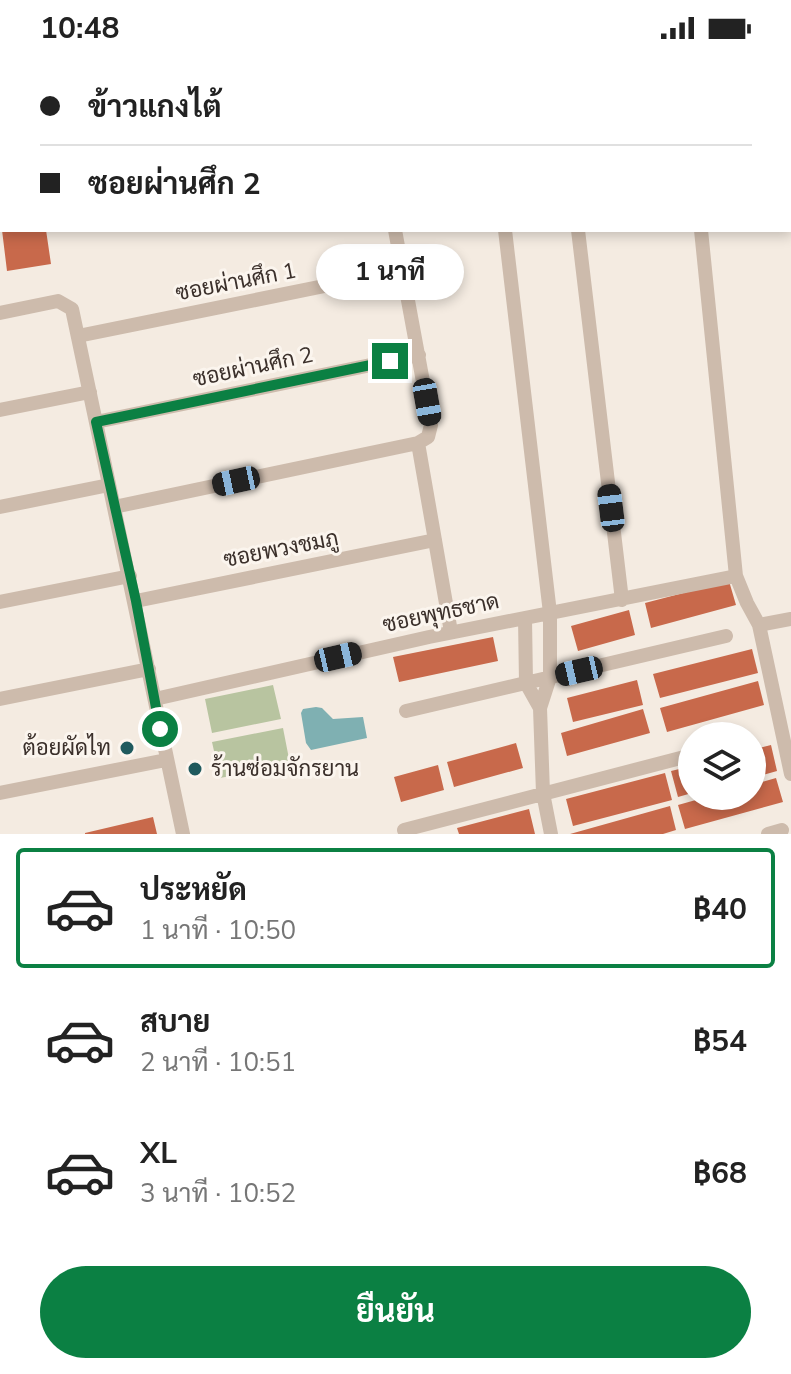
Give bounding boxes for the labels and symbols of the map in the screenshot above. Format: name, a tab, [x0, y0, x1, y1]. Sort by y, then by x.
callout: 1 นาที	[316, 245, 464, 301]
street label: ซอยผ่านศึก 1	[173, 256, 299, 308]
street label: ซอยผ่านศึก 2	[190, 340, 316, 394]
route end	[372, 343, 408, 379]
car	[411, 376, 443, 428]
car	[210, 464, 262, 498]
car	[596, 483, 626, 533]
street label: ซอยพวงชมภู	[221, 523, 341, 575]
street label: ซอยพุทธชาด	[380, 586, 502, 640]
car	[312, 640, 364, 674]
car	[553, 654, 605, 688]
route start	[142, 711, 178, 747]
place label: ต้อยผัดไท	[22, 733, 111, 763]
marker: ต้อยผัดไท	[118, 739, 136, 757]
place label: ร้านซ่อมจักรยาน	[211, 754, 359, 784]
marker: ร้านซ่อมจักรยาน	[186, 760, 204, 778]

